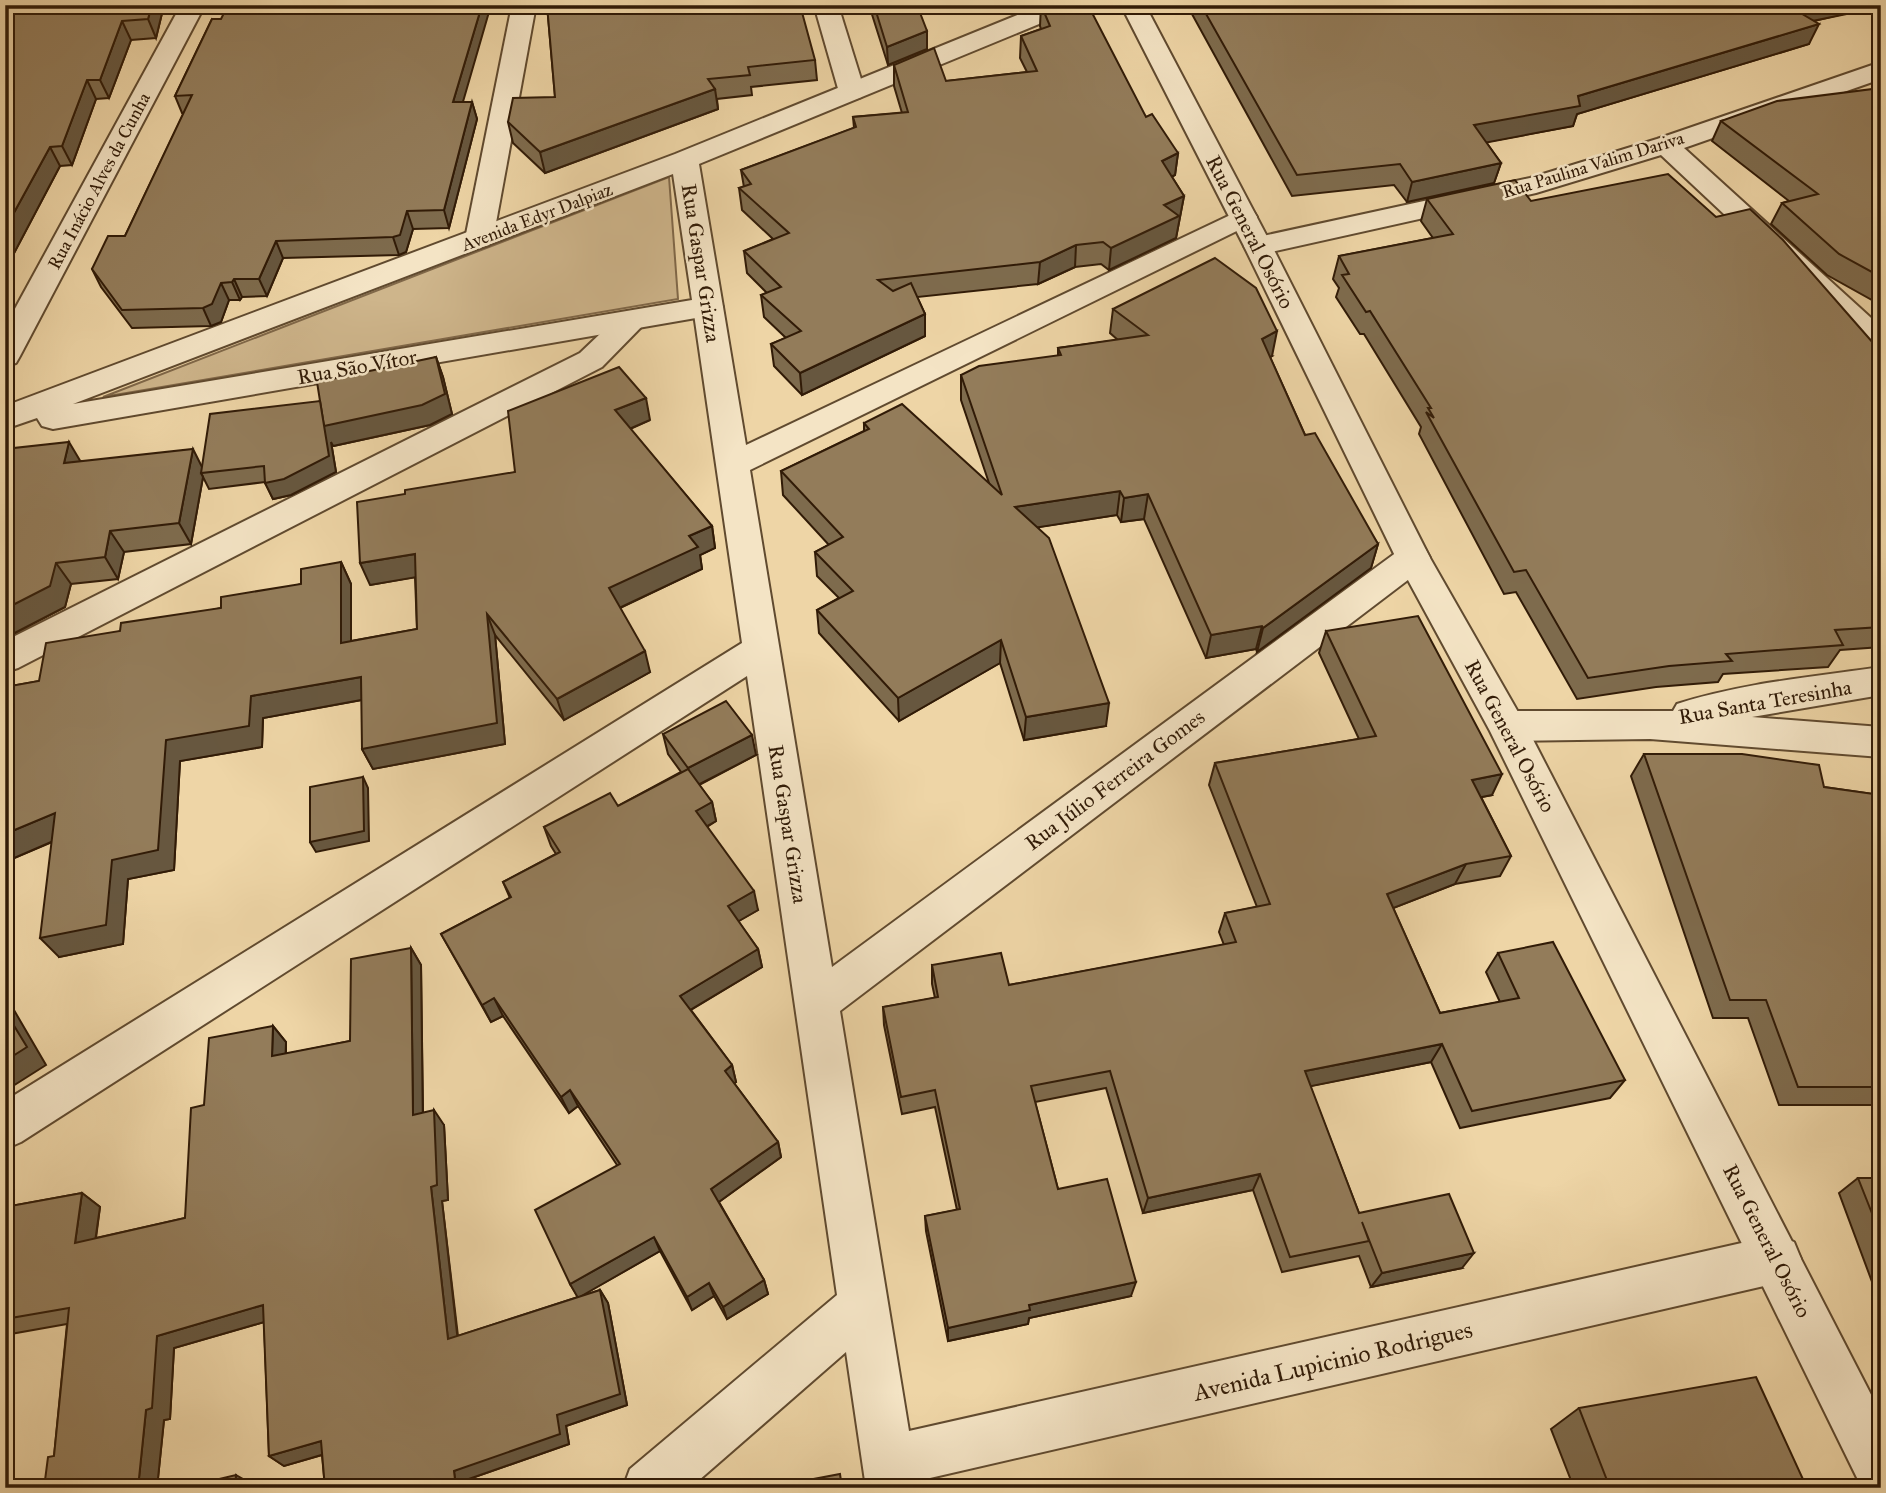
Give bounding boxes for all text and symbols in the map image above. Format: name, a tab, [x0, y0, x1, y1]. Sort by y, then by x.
street label: Rua Inácio Alves da Cunha	[43, 89, 155, 273]
street label: Rua Paulina Valim Dariva	[1499, 127, 1687, 203]
street label: Rua General Osório	[1200, 151, 1300, 313]
street label: Avenida Edyr Dalpiaz	[457, 178, 616, 256]
street label: Rua Gaspar Grizza	[676, 182, 726, 344]
street label: Rua São Vítor	[295, 344, 419, 390]
street label: Rua General Osório	[1459, 655, 1561, 817]
street label: Rua Santa Teresinha	[1676, 674, 1854, 730]
street label: Rua Júlio Ferreira Gomes	[1020, 704, 1210, 856]
street label: Rua Gaspar Grizza	[763, 743, 813, 905]
street label: Rua General Osório	[1717, 1160, 1817, 1322]
street label: Avenida Lupicinio Rodrigues	[1190, 1314, 1475, 1408]

